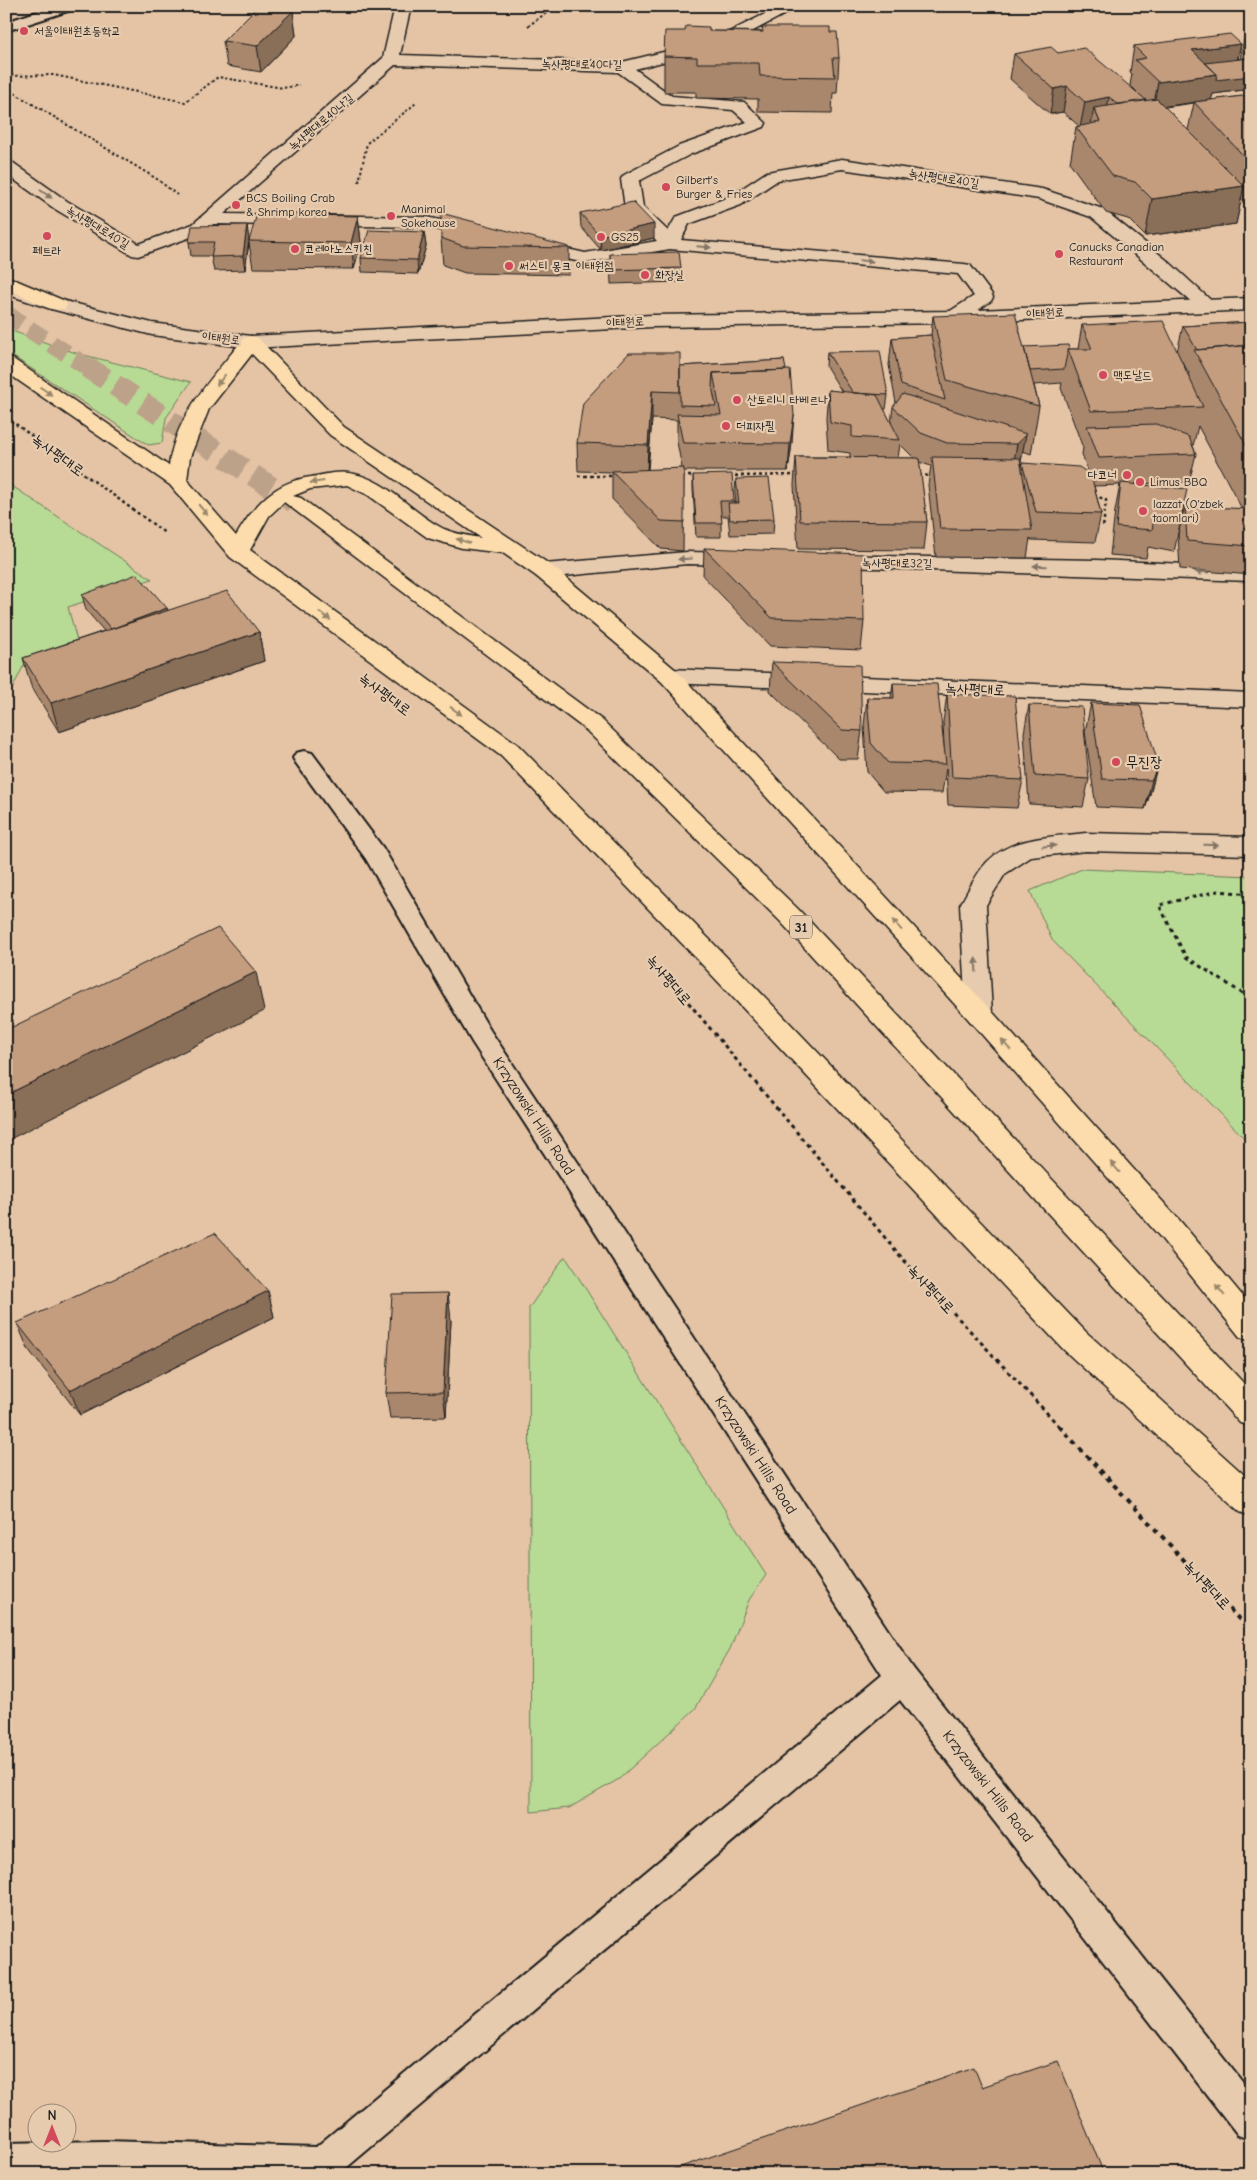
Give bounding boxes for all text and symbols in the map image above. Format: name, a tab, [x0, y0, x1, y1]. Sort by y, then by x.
place label: 서울이태원초등학교	[34, 24, 121, 38]
marker: 서울이태원초등학교	[18, 25, 30, 37]
street label: 녹사평대로40다길	[542, 56, 623, 72]
street label: 녹사평대로40나길	[286, 90, 357, 153]
street label: 녹사평대로40길	[908, 166, 981, 191]
place label: Gilbert's Burger & Fries	[676, 173, 752, 201]
marker: Gilbert's Burger & Fries	[660, 181, 672, 193]
one-way arrow	[39, 189, 52, 199]
place label: BCS Boiling Crab & Shrimp korea	[246, 191, 335, 219]
marker: BCS Boiling Crab & Shrimp korea	[230, 199, 242, 211]
place label: Manimal Sokehouse	[401, 202, 455, 230]
street label: 녹사평대로40길	[64, 203, 132, 251]
marker: Manimal Sokehouse	[385, 210, 397, 222]
marker: 페트라	[41, 230, 53, 242]
place label: GS25	[611, 230, 639, 244]
marker: GS25	[595, 231, 607, 243]
place label: Canucks Canadian Restaurant	[1069, 240, 1164, 268]
place label: 코레아노스키친	[305, 242, 373, 256]
marker: 코레아노스키친	[289, 243, 301, 255]
place label: 페트라	[33, 244, 62, 258]
one-way arrow	[696, 244, 712, 252]
marker: Canucks Canadian Restaurant	[1053, 248, 1065, 260]
one-way arrow	[858, 257, 874, 265]
place label: 써스티 몽크 이태원점	[519, 259, 614, 273]
marker: 써스티 몽크 이태원점	[503, 260, 515, 272]
place label: 화장실	[655, 268, 684, 282]
marker: 화장실	[639, 269, 651, 281]
street label: 이태원로	[1025, 305, 1065, 321]
street label: 이태원로	[605, 314, 645, 330]
street label: 이태원로	[201, 329, 241, 347]
place label: 맥도날드	[1113, 368, 1152, 382]
marker: 맥도날드	[1097, 369, 1109, 381]
one-way arrow	[216, 373, 227, 386]
one-way arrow	[40, 386, 53, 396]
place label: 산토리니 타베르나	[747, 393, 829, 407]
marker: 산토리니 타베르나	[731, 394, 743, 406]
place label: 더피자필	[736, 419, 775, 433]
marker: 더피자필	[720, 420, 732, 432]
street label: 녹사평대로	[28, 430, 88, 480]
place label: 다코너	[1088, 468, 1117, 482]
marker: 다코너	[1121, 469, 1133, 481]
place label: Limus BBQ	[1150, 475, 1207, 489]
marker: Limus BBQ	[1134, 476, 1146, 488]
one-way arrow	[309, 478, 325, 486]
place label: lazzat (O'zbek taomlari)	[1152, 497, 1223, 525]
one-way arrow	[197, 503, 208, 516]
marker: lazzat (O'zbek taomlari)	[1137, 505, 1149, 517]
one-way arrow	[455, 537, 470, 544]
one-way arrow	[677, 555, 693, 563]
street label: 녹사평대로32길	[862, 555, 933, 571]
one-way arrow	[1031, 562, 1047, 570]
one-way arrow	[1194, 568, 1210, 576]
one-way arrow	[318, 610, 331, 621]
street label: 녹사평대로	[355, 669, 415, 719]
street label: 녹사평대로	[945, 679, 1005, 699]
one-way arrow	[449, 706, 463, 716]
place label: 무진장	[1126, 753, 1162, 771]
marker: 무진장	[1110, 756, 1122, 768]
one-way arrow	[1203, 841, 1219, 849]
one-way arrow	[1041, 842, 1057, 850]
road number: 31	[790, 916, 812, 939]
one-way arrow	[891, 920, 903, 932]
street label: 녹사평대로	[643, 951, 695, 1009]
one-way arrow	[972, 957, 980, 973]
one-way arrow	[1001, 1039, 1012, 1052]
street label: Krzyzowski Hills Road	[489, 1054, 579, 1178]
one-way arrow	[1109, 1160, 1120, 1173]
street label: 녹사평대로	[904, 1261, 958, 1317]
one-way arrow	[1215, 1284, 1226, 1297]
street label: Krzyzowski Hills Road	[711, 1393, 801, 1517]
street label: 녹사평대로	[1180, 1557, 1234, 1613]
street label: Krzyzowski Hills Road	[939, 1727, 1037, 1845]
north arrow	[28, 2102, 78, 2152]
text: N	[47, 2107, 57, 2124]

